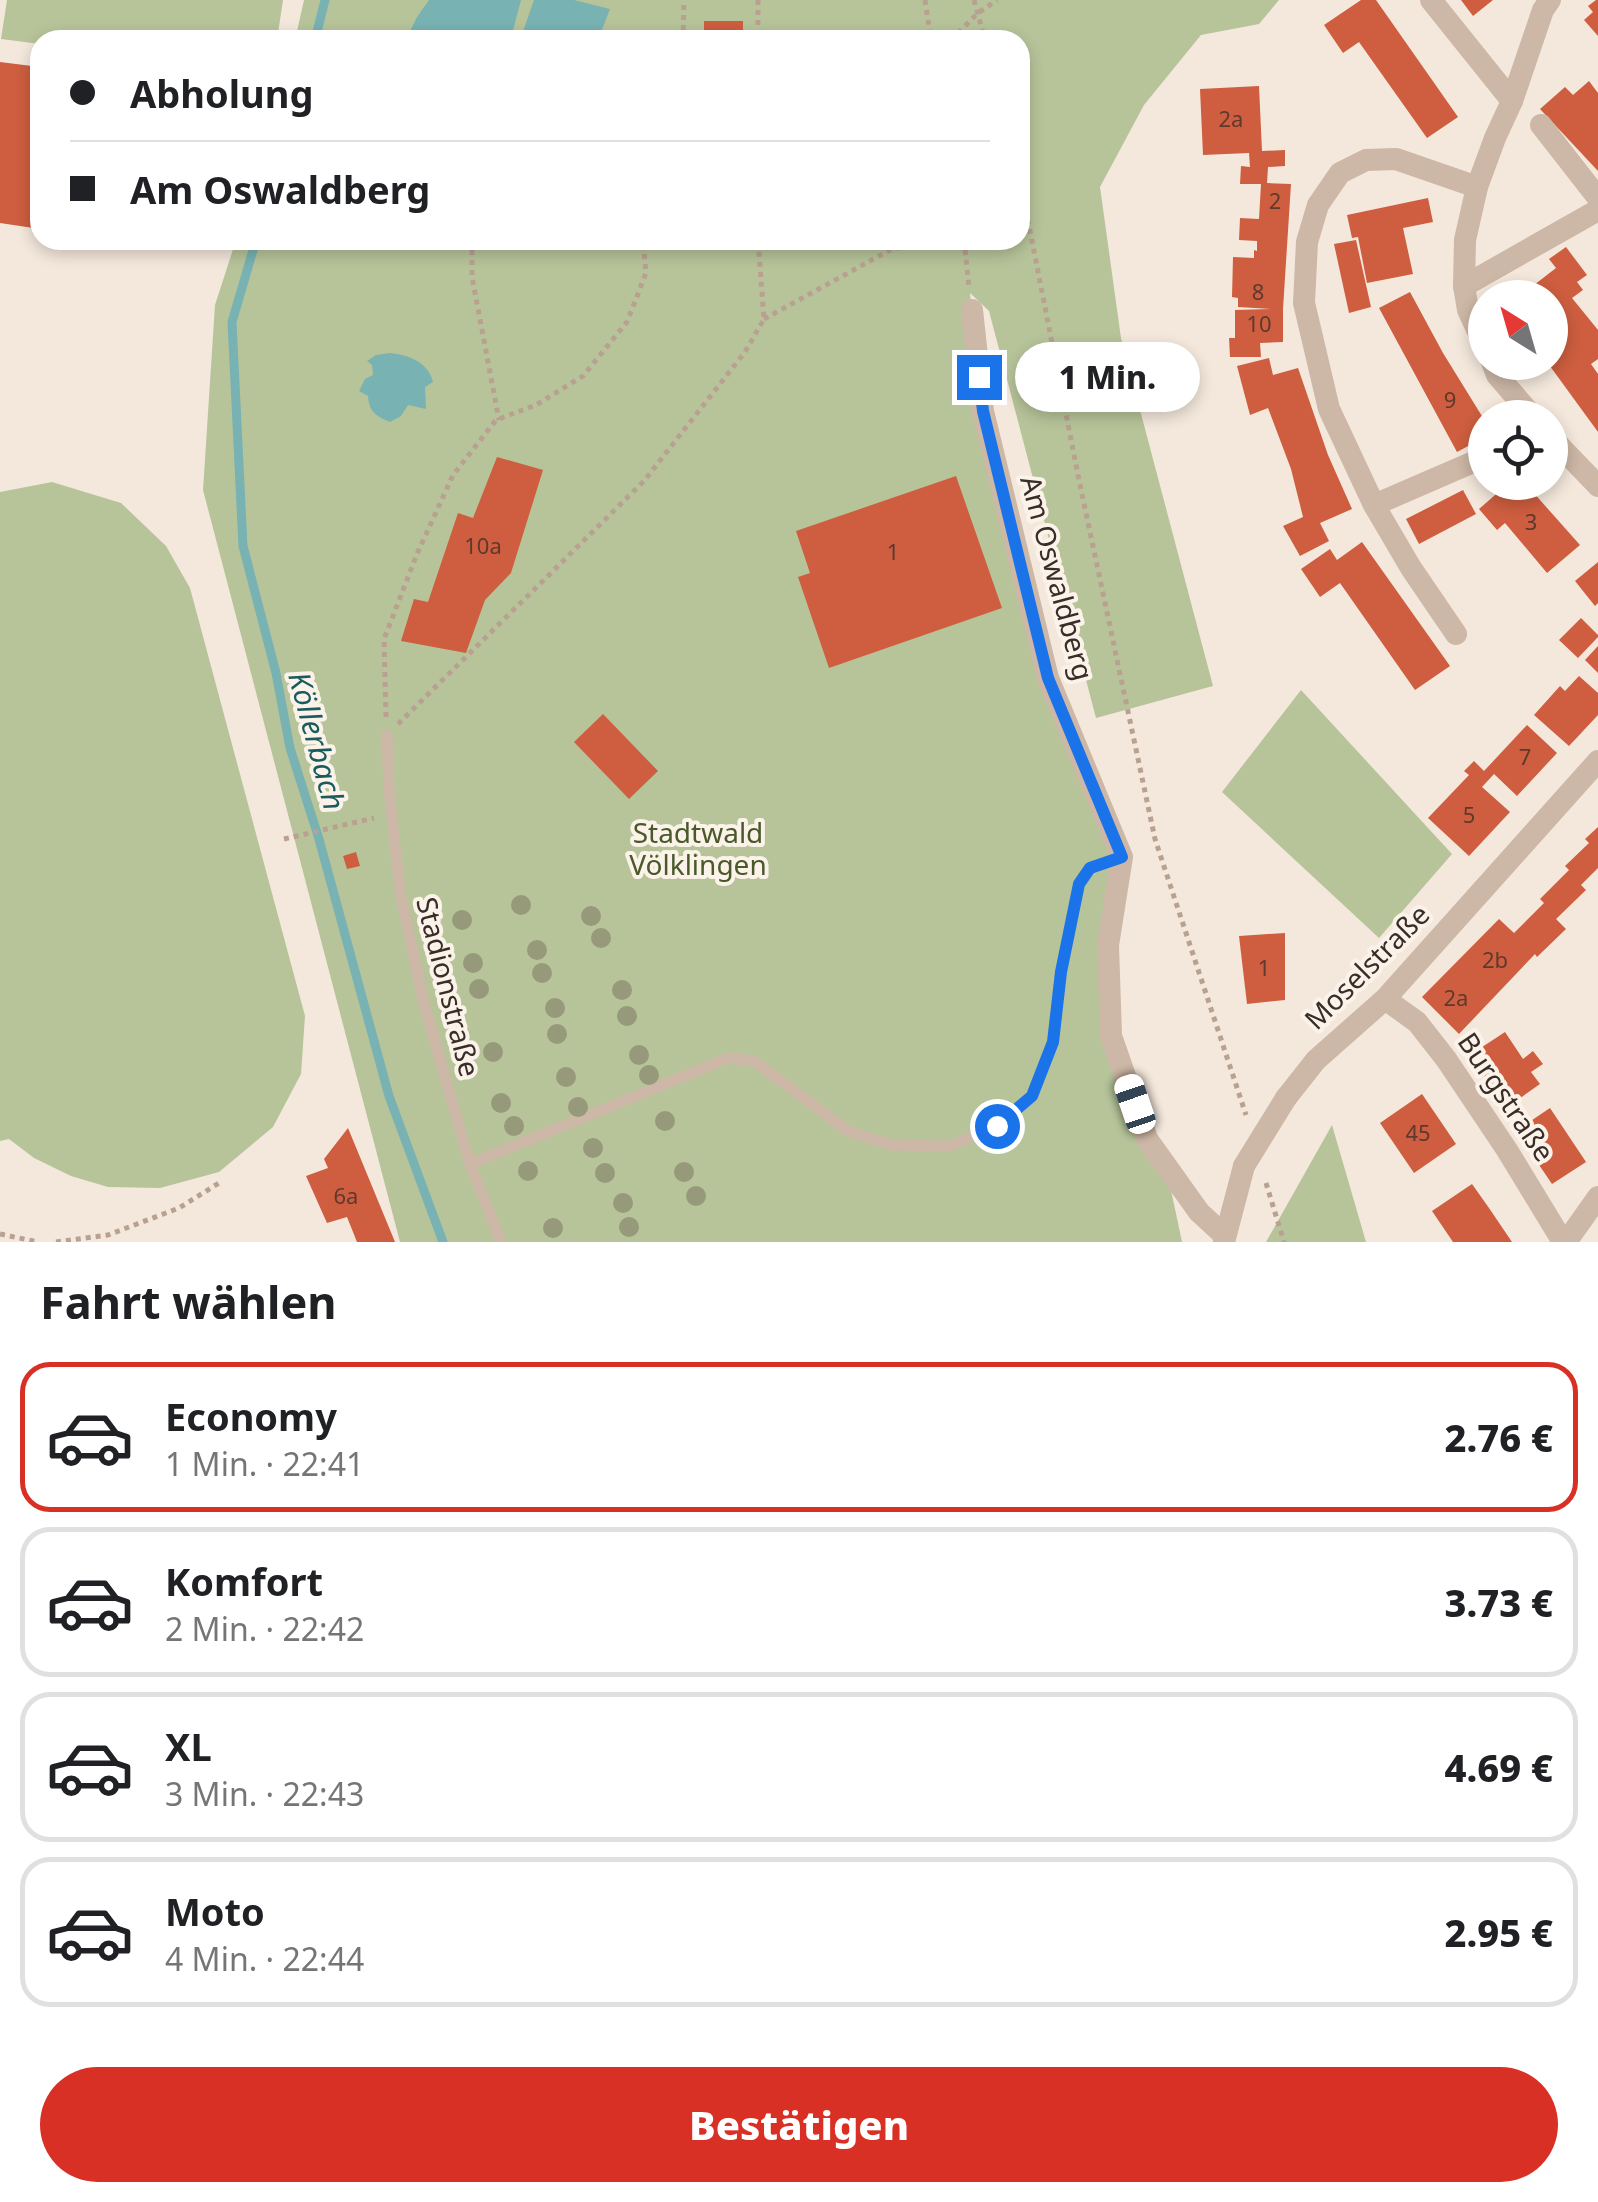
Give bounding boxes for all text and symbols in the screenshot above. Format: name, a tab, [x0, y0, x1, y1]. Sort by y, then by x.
text: Abholung	[130, 67, 314, 119]
house number: 2a	[1219, 103, 1243, 133]
text: Am Oswaldberg	[130, 163, 430, 215]
house number: 2	[1269, 185, 1281, 215]
house number: 8	[1252, 276, 1264, 306]
north arrow	[1468, 280, 1568, 380]
map controls	[1468, 280, 1568, 500]
house number: 10	[1246, 308, 1272, 338]
callout: 1 Min.	[1014, 342, 1199, 412]
route end	[957, 355, 1002, 400]
text: 1 Min.	[1059, 355, 1156, 398]
house number: 9	[1444, 384, 1456, 414]
button: locate	[1468, 400, 1568, 500]
street label: Am Oswaldberg	[1012, 471, 1104, 684]
house number: 3	[1525, 506, 1537, 536]
house number: 10a	[464, 530, 502, 560]
house number: 1	[887, 536, 899, 566]
water label: Köllerbach	[279, 667, 356, 814]
house number: 7	[1519, 741, 1531, 771]
house number: 5	[1463, 799, 1475, 829]
park label: Stadtwald Völklingen	[629, 813, 767, 883]
street label: Stadionstraße	[408, 893, 490, 1080]
street label: Moselstraße	[1295, 895, 1437, 1037]
house number: 2b	[1482, 944, 1508, 974]
house number: 1	[1258, 952, 1270, 982]
house number: 2a	[1444, 982, 1468, 1012]
street label: Burgstraße	[1450, 1025, 1564, 1168]
car	[1111, 1071, 1159, 1137]
route start	[975, 1104, 1020, 1149]
house number: 45	[1405, 1117, 1431, 1147]
house number: 6a	[334, 1180, 358, 1210]
text: Fahrt wählen	[40, 1271, 337, 1332]
text: Economy	[165, 1390, 337, 1442]
icon: car	[45, 1392, 135, 1482]
text: 2.76 €	[1444, 1411, 1553, 1463]
text: 1 Min. · 22:41	[165, 1442, 364, 1485]
text: Komfort	[165, 1555, 323, 1607]
icon: car	[45, 1557, 135, 1647]
text: 3.73 €	[1444, 1576, 1553, 1628]
text: 2 Min. · 22:42	[165, 1607, 364, 1650]
text: XL	[165, 1720, 212, 1772]
icon: car	[45, 1722, 135, 1812]
text: 4.69 €	[1444, 1741, 1553, 1793]
text: 3 Min. · 22:43	[165, 1772, 364, 1815]
text: Moto	[165, 1885, 265, 1937]
icon: car	[45, 1887, 135, 1977]
text: 2.95 €	[1444, 1906, 1553, 1958]
text: 4 Min. · 22:44	[165, 1937, 364, 1980]
button: Bestätigen	[40, 2067, 1558, 2182]

